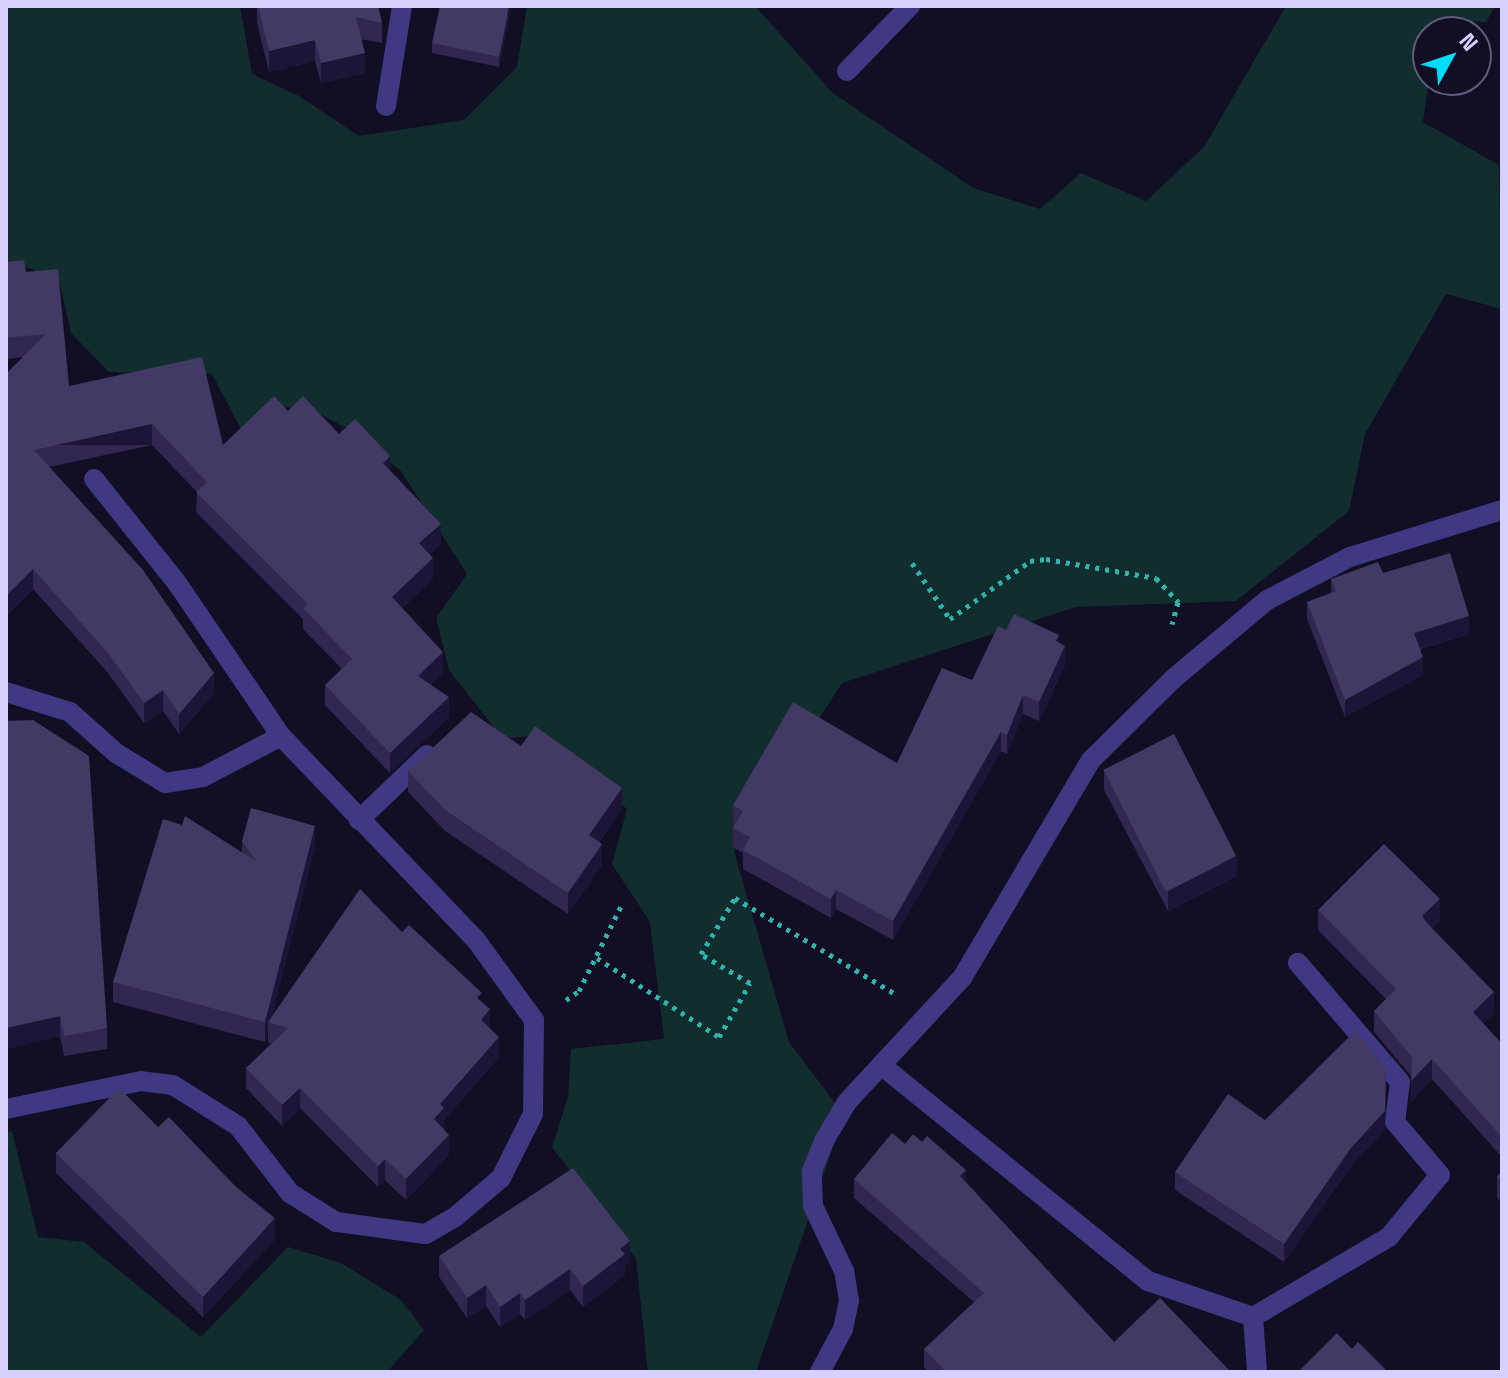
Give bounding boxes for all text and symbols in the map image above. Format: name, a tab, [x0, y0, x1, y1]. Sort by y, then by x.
north arrow	[1412, 16, 1492, 96]
text: N	[1453, 27, 1484, 57]

